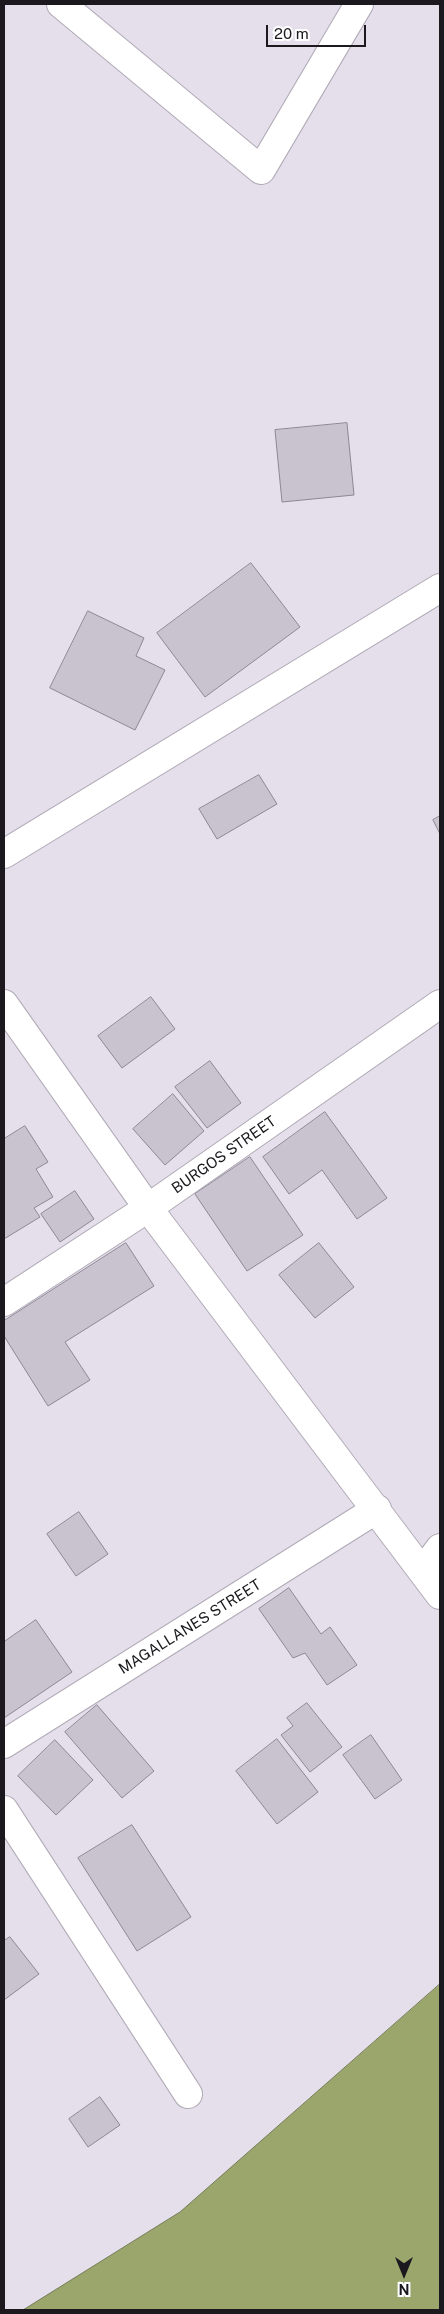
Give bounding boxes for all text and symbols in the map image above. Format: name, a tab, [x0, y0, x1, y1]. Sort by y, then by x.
scale bar	[269, 15, 369, 47]
text: 20 m	[274, 25, 309, 42]
street label: BURGOS STREET	[168, 1112, 280, 1198]
street label: MAGALLANES STREET	[116, 1576, 264, 1678]
north arrow	[379, 2249, 429, 2299]
text: N	[399, 2281, 409, 2297]

